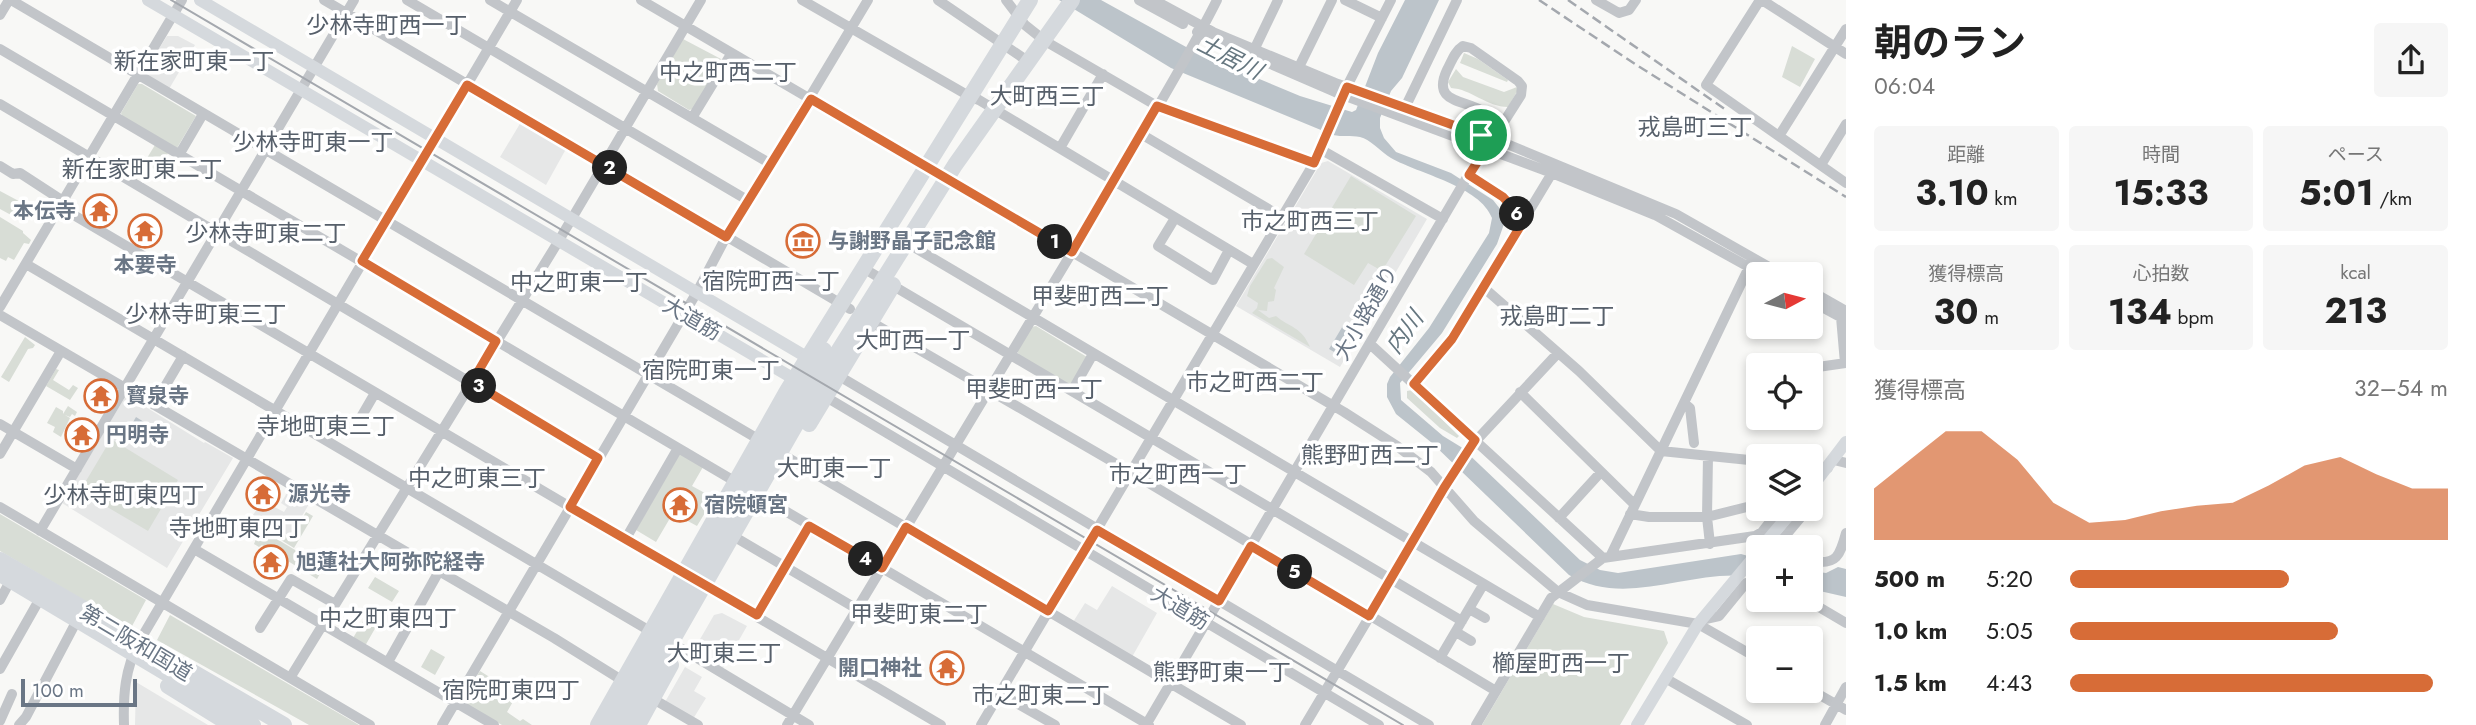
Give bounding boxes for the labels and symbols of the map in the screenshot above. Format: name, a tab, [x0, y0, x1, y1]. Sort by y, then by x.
district label: 少林寺町西一丁	[307, 8, 468, 42]
water label: 土居川	[1192, 26, 1271, 89]
district label: 新在家町東一丁	[114, 44, 275, 78]
district label: 中之町西二丁	[659, 55, 797, 89]
district label: 大町西三丁	[990, 79, 1105, 113]
pin	[1451, 105, 1511, 165]
district label: 戎島町三丁	[1638, 110, 1753, 144]
district label: 少林寺町東一丁	[233, 125, 394, 159]
pin: 2	[592, 150, 628, 186]
district label: 新在家町東二丁	[62, 152, 223, 186]
temple icon: 本伝寺	[81, 192, 119, 230]
place label: 本伝寺	[13, 196, 76, 226]
pin: 6	[1500, 196, 1534, 232]
district label: 市之町西三丁	[1241, 204, 1379, 238]
temple icon: 本要寺	[126, 212, 164, 250]
district label: 少林寺町東二丁	[186, 216, 347, 250]
museum icon: 与謝野晶子記念館	[784, 222, 822, 260]
pin: 1	[1038, 224, 1072, 260]
place label: 与謝野晶子記念館	[828, 226, 996, 256]
place label: 本要寺	[114, 250, 177, 280]
street label: 大小路通り	[1327, 260, 1405, 366]
north arrow	[1746, 262, 1824, 340]
district label: 宿院町西一丁	[702, 264, 840, 298]
district label: 中之町東一丁	[510, 265, 648, 299]
district label: 甲斐町西二丁	[1031, 279, 1169, 313]
street label: 大道筋	[657, 290, 727, 348]
district label: 少林寺町東三丁	[126, 297, 287, 331]
district label: 戎島町二丁	[1500, 299, 1615, 333]
water label: 内川	[1377, 301, 1433, 361]
district label: 大町西一丁	[856, 323, 971, 357]
district label: 宿院町東一丁	[642, 353, 780, 387]
district label: 市之町西二丁	[1186, 365, 1324, 399]
pin: 3	[462, 368, 496, 404]
district label: 甲斐町西一丁	[965, 372, 1103, 406]
temple icon: 寳泉寺	[82, 377, 120, 415]
place label: 寳泉寺	[126, 381, 189, 411]
district label: 寺地町東三丁	[257, 409, 395, 443]
temple icon: 円明寺	[63, 416, 101, 454]
place label: 円明寺	[106, 420, 169, 450]
district label: 熊野町西二丁	[1301, 438, 1439, 472]
district label: 大町東一丁	[777, 451, 892, 485]
district label: 市之町西一丁	[1109, 457, 1247, 491]
district label: 中之町東三丁	[408, 461, 546, 495]
temple icon: 源光寺	[244, 475, 282, 513]
district label: 少林寺町東四丁	[44, 478, 205, 512]
place label: 源光寺	[288, 479, 351, 509]
temple icon: 宿院頓宮	[661, 486, 699, 524]
place label: 宿院頓宮	[704, 490, 788, 520]
district label: 寺地町東四丁	[169, 511, 307, 545]
pin: 4	[848, 542, 884, 576]
temple icon: 旭蓮社大阿弥陀経寺	[252, 543, 290, 581]
place label: 旭蓮社大阿弥陀経寺	[296, 547, 485, 577]
pin: 5	[1278, 554, 1312, 590]
street label: 大道筋	[1145, 579, 1215, 637]
district label: 甲斐町東二丁	[850, 597, 988, 631]
street label: 第二阪和国道	[74, 598, 198, 688]
district label: 中之町東四丁	[319, 601, 457, 635]
district label: 大町東三丁	[667, 636, 782, 670]
district label: 櫛屋町西一丁	[1492, 646, 1630, 680]
temple icon: 開口神社	[928, 649, 966, 687]
place label: 開口神社	[838, 653, 922, 683]
district label: 熊野町東一丁	[1153, 655, 1291, 689]
district label: 宿院町東四丁	[442, 673, 580, 707]
scale bar	[21, 676, 136, 708]
district label: 市之町東二丁	[972, 678, 1110, 712]

